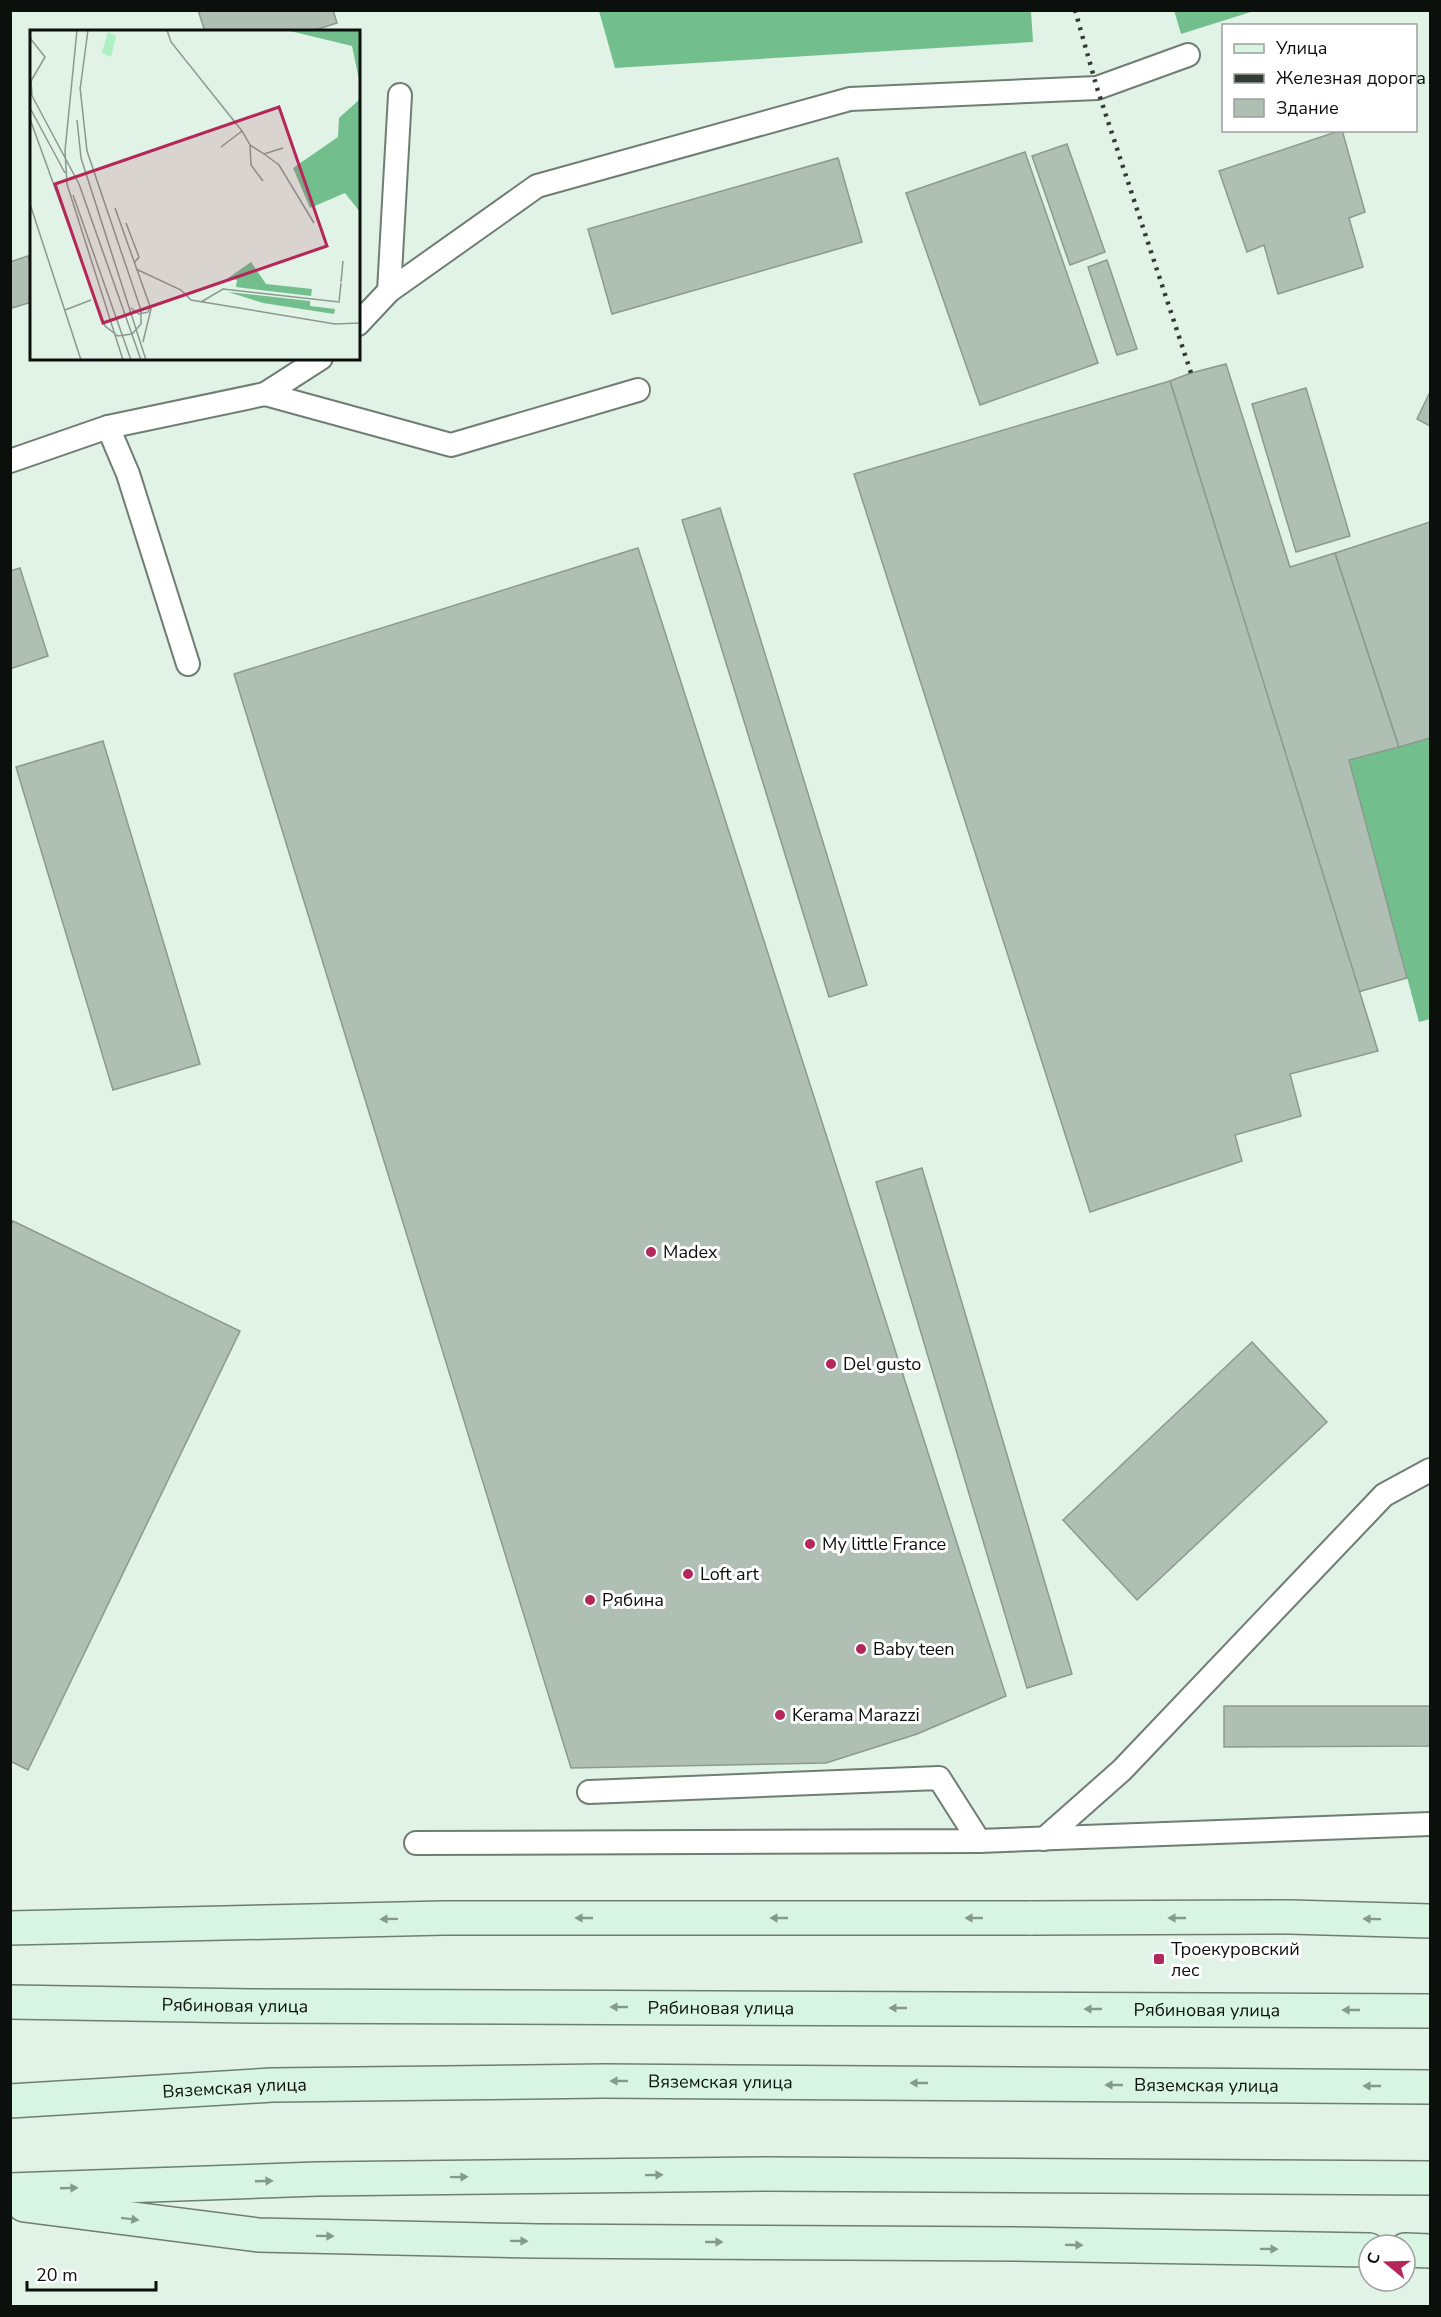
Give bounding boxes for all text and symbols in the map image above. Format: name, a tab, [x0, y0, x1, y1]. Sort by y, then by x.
legend	[1222, 24, 1417, 132]
inset map	[30, 30, 360, 360]
text: Улица	[1275, 36, 1327, 60]
text: Железная дорога	[1276, 66, 1426, 90]
text: Здание	[1276, 96, 1339, 120]
place label: Madex	[663, 1240, 718, 1264]
marker: Madex	[644, 1245, 658, 1259]
place label: Del gusto	[843, 1352, 921, 1376]
marker: Del gusto	[824, 1357, 838, 1371]
place label: My little France	[822, 1532, 946, 1556]
marker: My little France	[803, 1537, 817, 1551]
place label: Loft art	[700, 1562, 760, 1586]
marker: Loft art	[681, 1567, 695, 1581]
place label: Рябина	[602, 1588, 664, 1612]
marker: Рябина	[583, 1593, 597, 1607]
place label: Baby teen	[873, 1637, 955, 1661]
marker: Baby teen	[854, 1642, 868, 1656]
place label: Kerama Marazzi	[792, 1703, 920, 1727]
marker: Kerama Marazzi	[773, 1708, 787, 1722]
one-way arrow	[575, 1913, 594, 1923]
one-way arrow	[770, 1913, 789, 1923]
one-way arrow	[965, 1913, 984, 1923]
one-way arrow	[1168, 1913, 1187, 1923]
one-way arrow	[380, 1915, 399, 1924]
one-way arrow	[1363, 1915, 1382, 1924]
place label: Троекуровский лес	[1171, 1937, 1300, 1982]
marker: Троекуровский лес	[1152, 1952, 1166, 1966]
street label: Рябиновая улица	[161, 1993, 308, 2018]
street label: Рябиновая улица	[648, 1996, 794, 2020]
street label: Рябиновая улица	[1134, 1998, 1280, 2022]
one-way arrow	[610, 2002, 629, 2012]
one-way arrow	[889, 2003, 908, 2013]
one-way arrow	[1084, 2004, 1103, 2014]
one-way arrow	[1342, 2005, 1361, 2015]
street label: Вяземская улица	[648, 2069, 793, 2094]
street label: Вяземская улица	[162, 2073, 307, 2104]
street label: Вяземская улица	[1134, 2073, 1279, 2098]
one-way arrow	[610, 2076, 629, 2086]
one-way arrow	[910, 2078, 929, 2088]
one-way arrow	[1105, 2080, 1124, 2090]
one-way arrow	[1363, 2081, 1382, 2091]
one-way arrow	[644, 2170, 663, 2180]
one-way arrow	[449, 2173, 468, 2182]
one-way arrow	[254, 2177, 273, 2186]
one-way arrow	[59, 2184, 78, 2193]
one-way arrow	[121, 2215, 140, 2224]
one-way arrow	[315, 2232, 334, 2241]
north arrow	[1357, 2233, 1417, 2293]
one-way arrow	[510, 2236, 529, 2246]
one-way arrow	[705, 2237, 724, 2247]
one-way arrow	[1064, 2240, 1083, 2250]
one-way arrow	[1259, 2244, 1278, 2253]
text: С	[1362, 2250, 1386, 2267]
scale bar	[27, 2254, 156, 2292]
text: 20 m	[36, 2263, 78, 2287]

